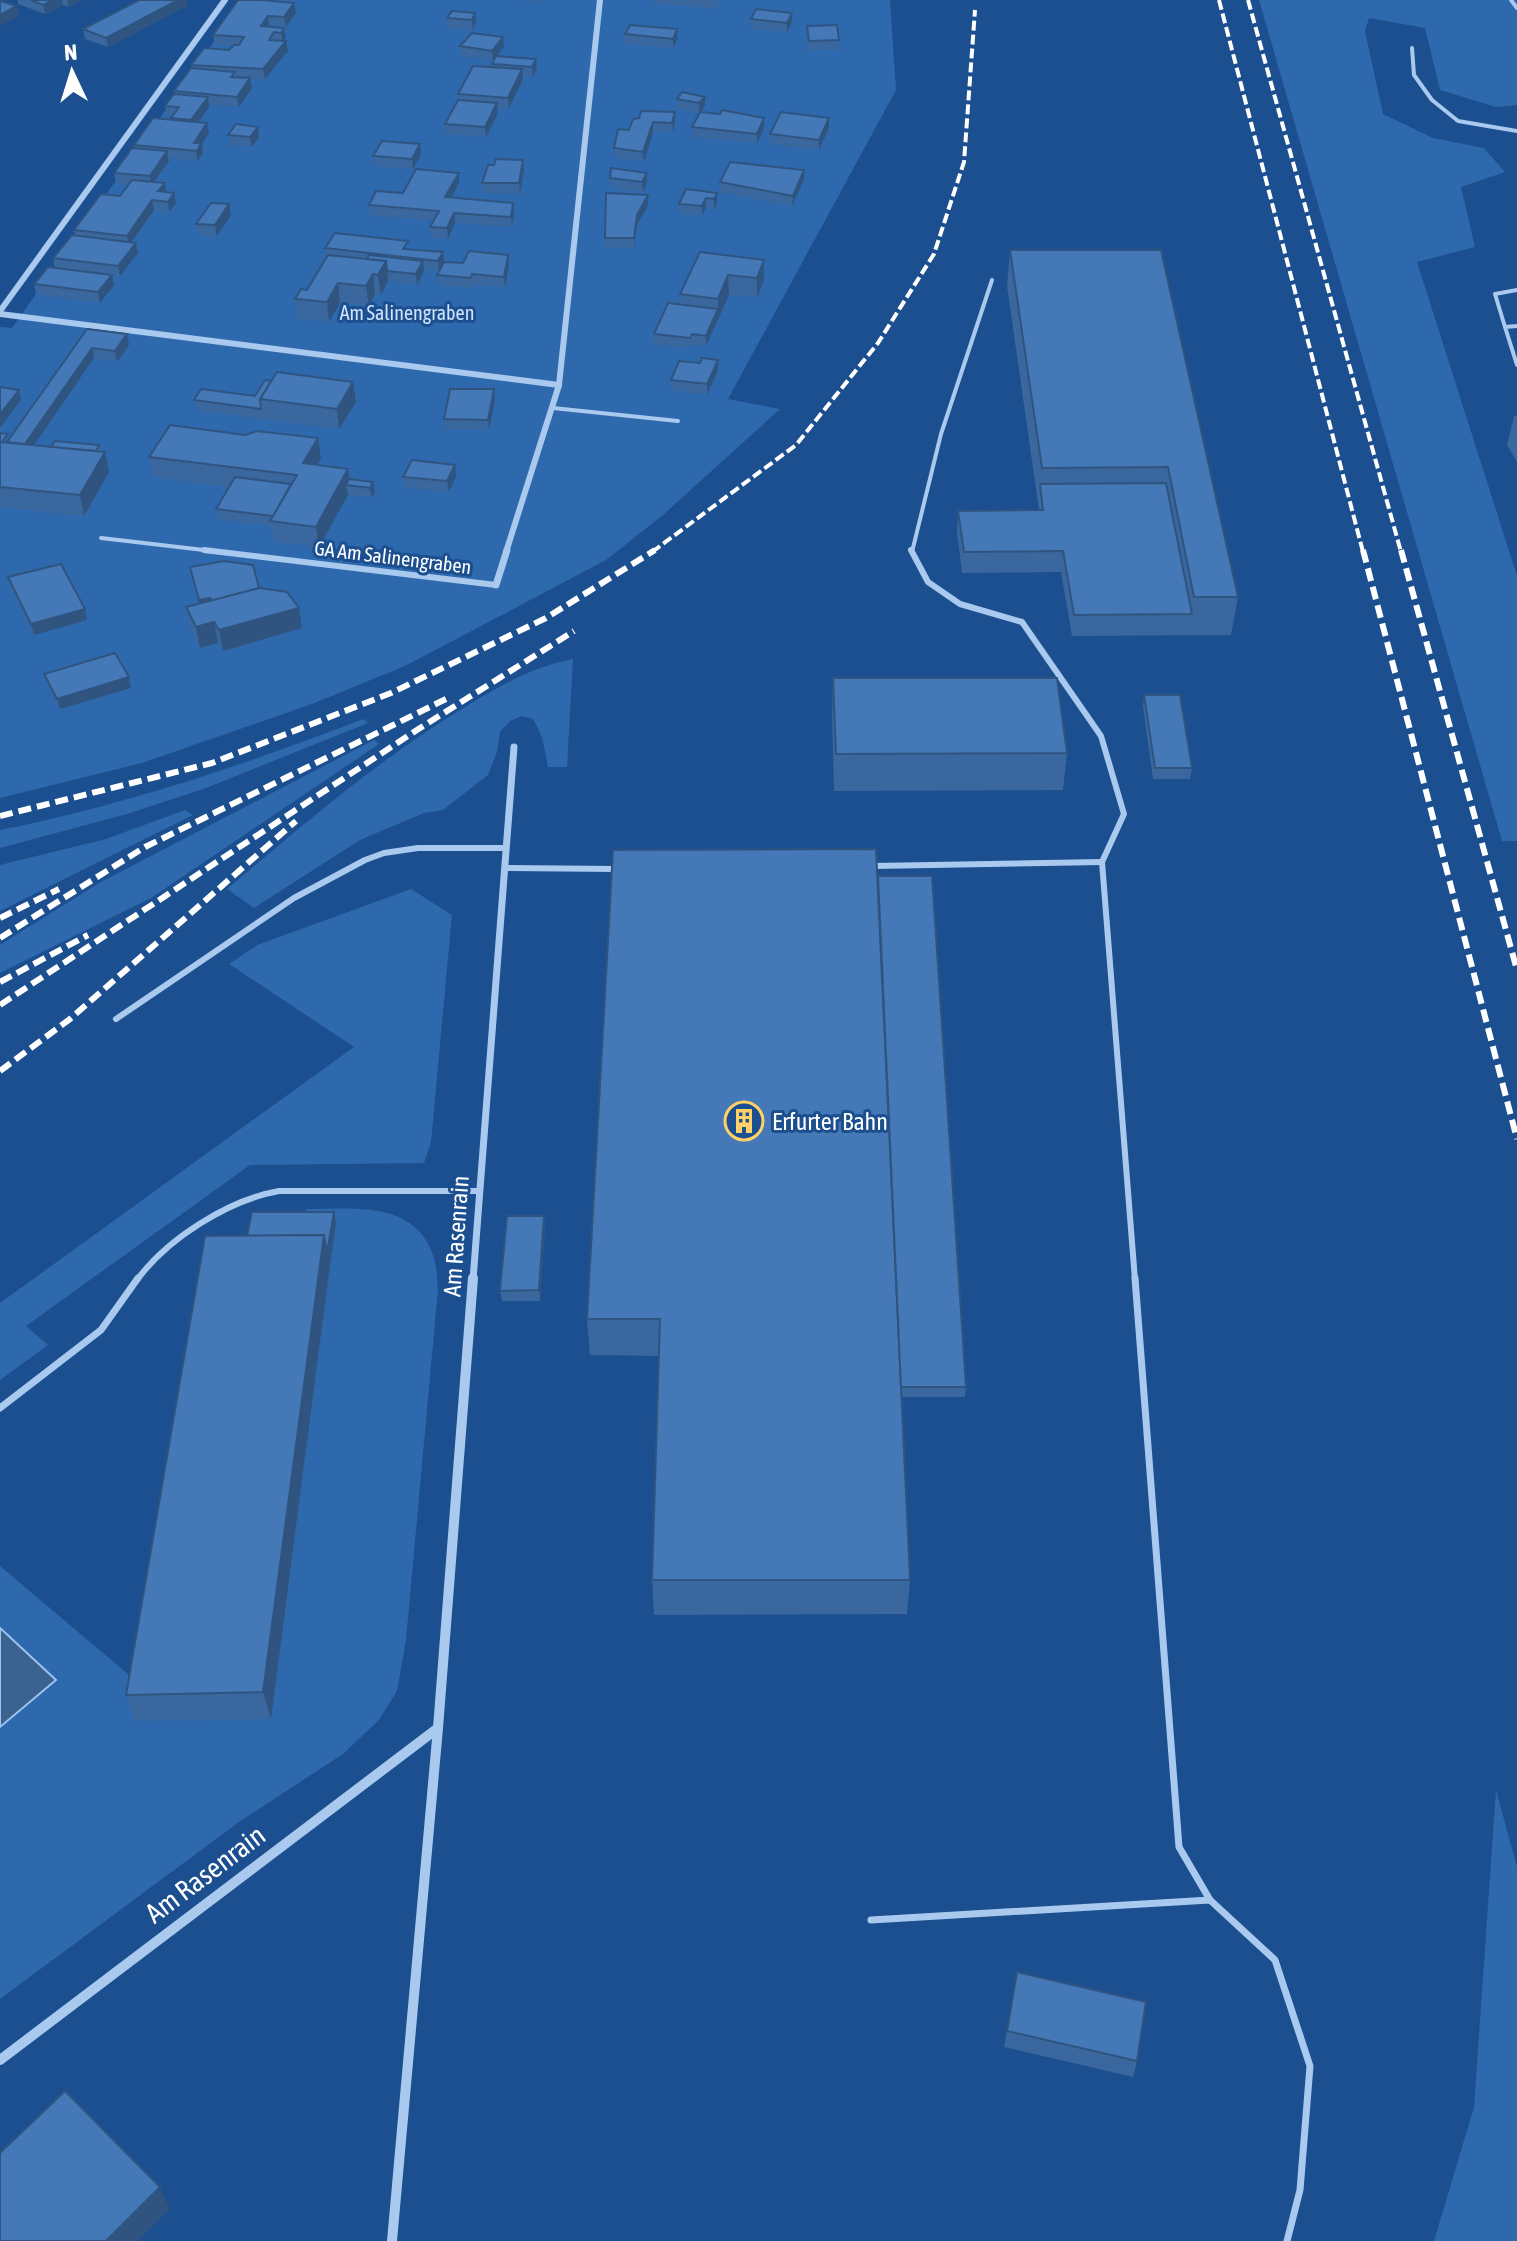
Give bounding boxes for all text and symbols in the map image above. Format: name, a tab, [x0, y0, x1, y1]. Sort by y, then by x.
north arrow	[32, 32, 112, 112]
text: N	[63, 39, 78, 65]
park label: Am Salinengraben	[340, 301, 474, 324]
street label: GA Am Salinengraben	[313, 536, 473, 578]
building icon: Erfurter Bahn	[723, 1100, 765, 1142]
place label: Erfurter Bahn	[772, 1108, 888, 1135]
street label: Am Rasenrain	[438, 1174, 474, 1298]
street label: Am Rasenrain	[139, 1819, 271, 1929]

